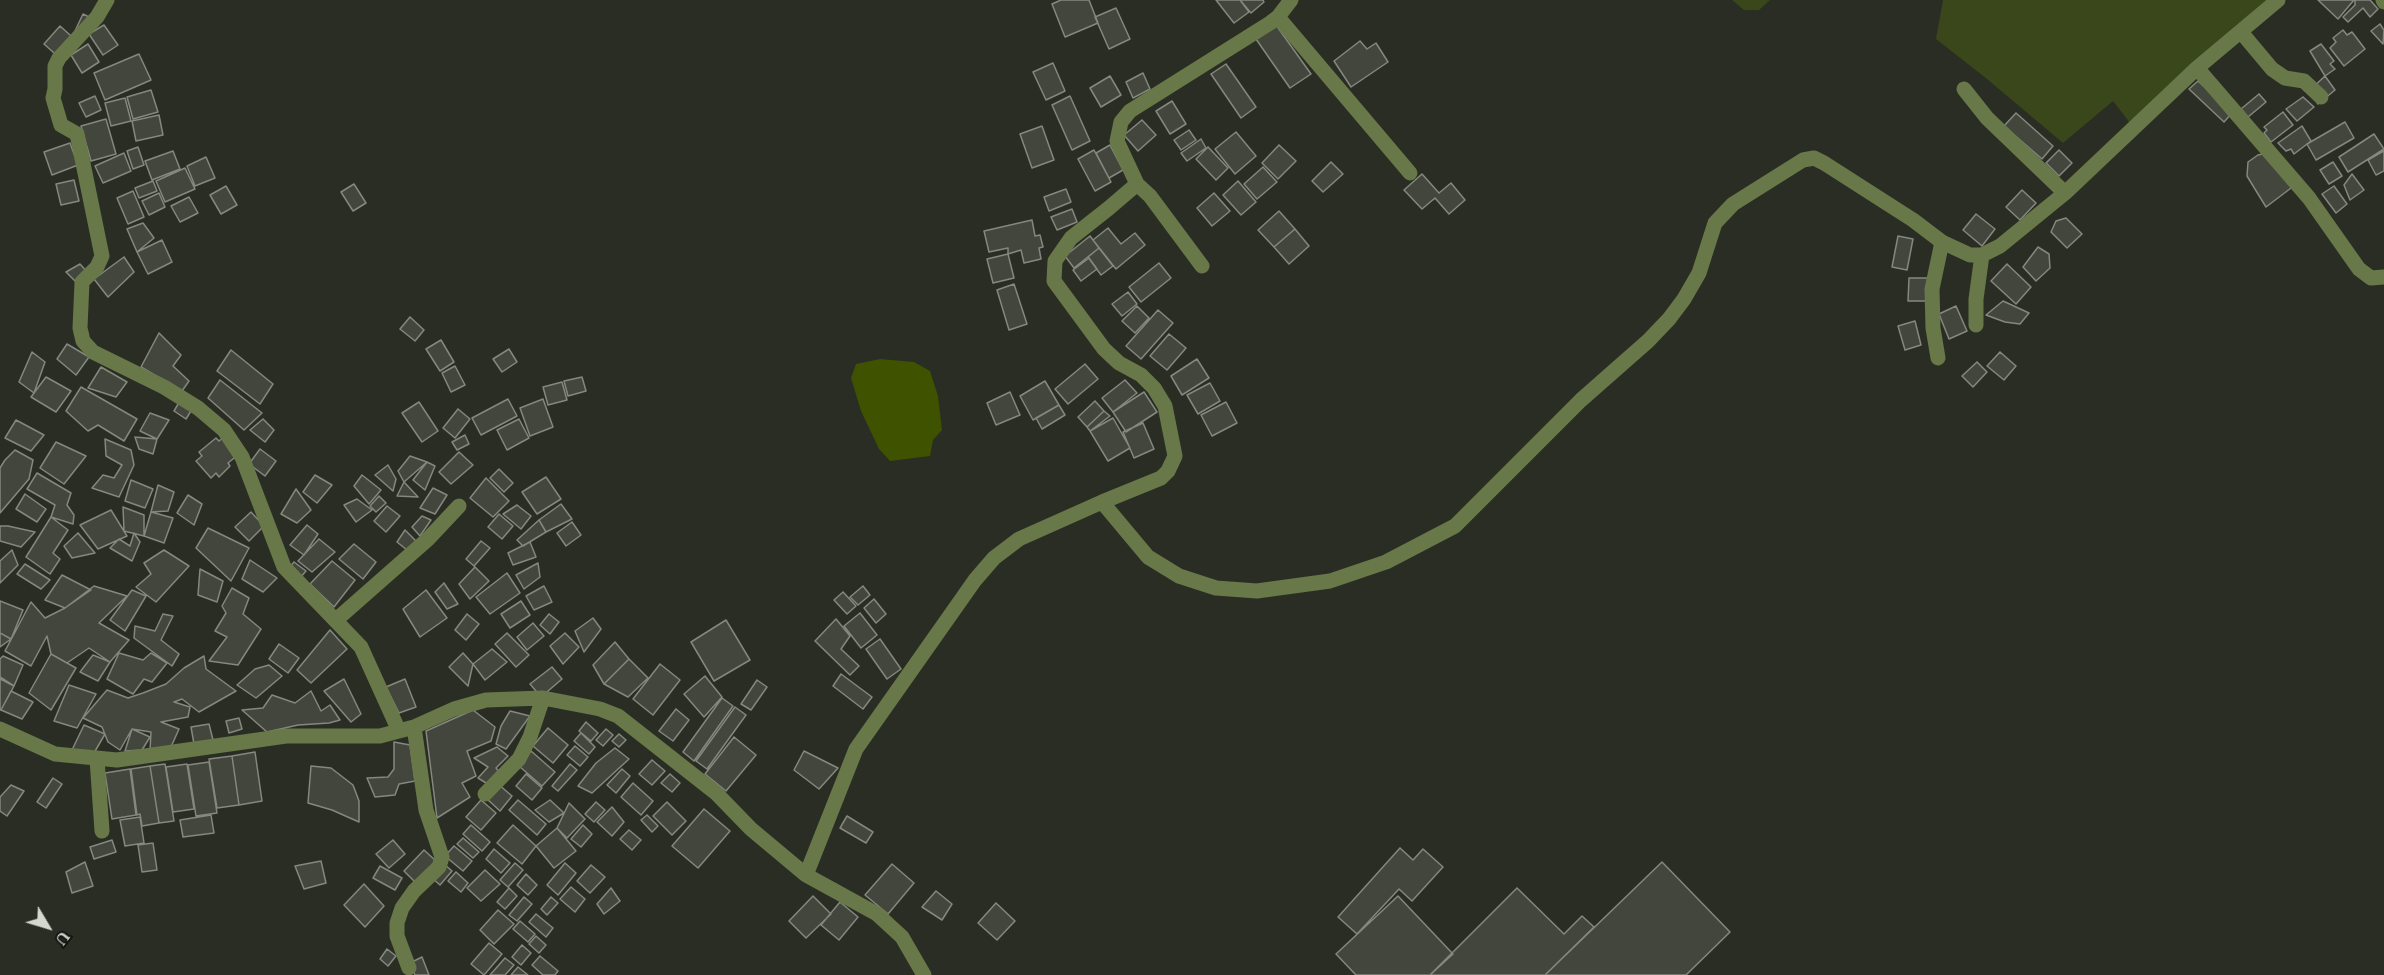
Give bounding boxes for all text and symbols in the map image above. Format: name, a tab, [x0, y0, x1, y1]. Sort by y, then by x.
north arrow	[18, 897, 78, 957]
text: U	[49, 925, 76, 951]

